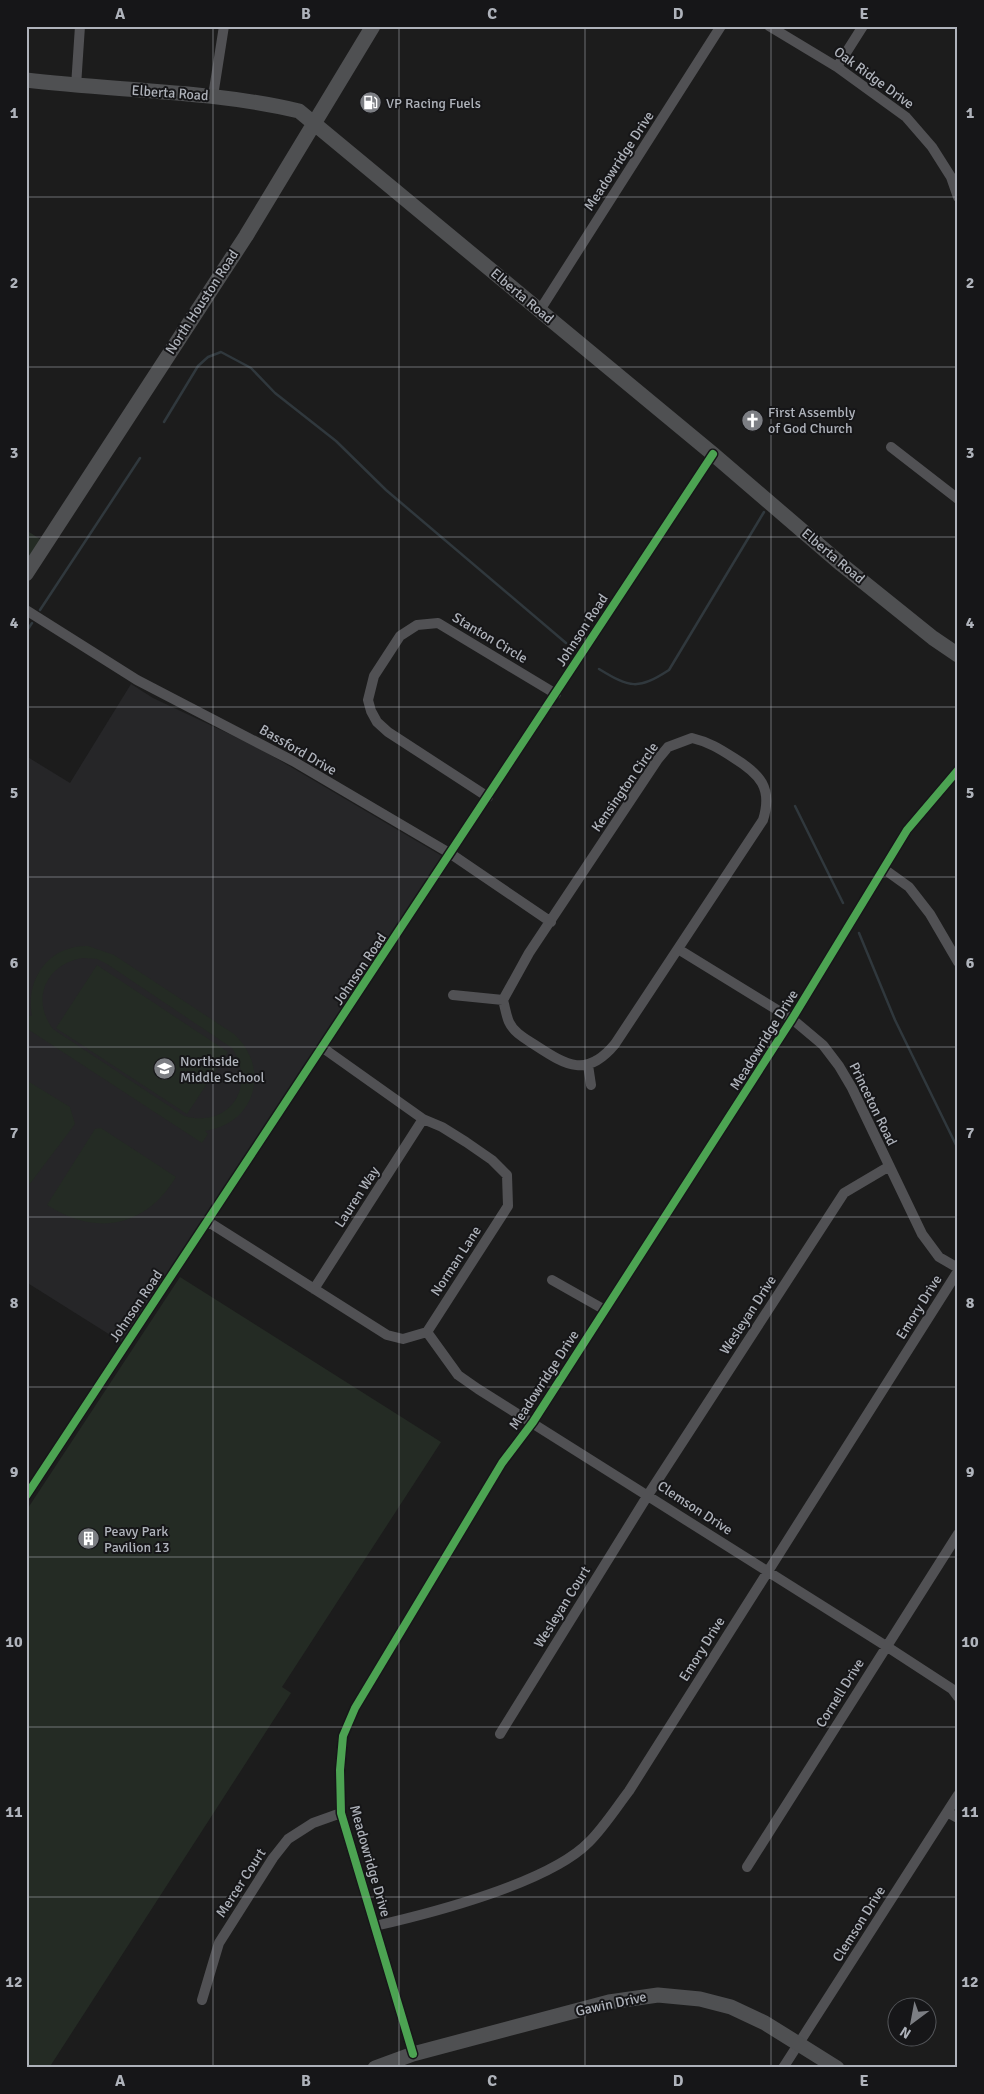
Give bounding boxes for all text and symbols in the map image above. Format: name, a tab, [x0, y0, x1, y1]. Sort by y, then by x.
text: A	[115, 4, 126, 24]
text: B	[301, 4, 311, 24]
text: C	[487, 4, 497, 24]
text: D	[673, 4, 684, 24]
text: E	[859, 4, 869, 24]
street label: Oak Ridge Drive	[831, 43, 917, 113]
street label: Elberta Road	[131, 82, 209, 104]
fuel station icon: VP Racing Fuels	[358, 91, 382, 115]
place label: VP Racing Fuels	[386, 95, 481, 112]
text: 1	[10, 103, 19, 123]
text: 1	[966, 103, 975, 123]
street label: Meadowridge Drive	[580, 108, 658, 214]
street label: North Houston Road	[162, 247, 242, 357]
street label: Elberta Road	[487, 265, 557, 327]
text: 2	[10, 273, 18, 293]
text: 2	[966, 273, 974, 293]
place label: First Assembly of God Church	[768, 404, 856, 437]
church icon: First Assembly of God Church	[740, 408, 764, 432]
text: 3	[10, 443, 18, 463]
text: 3	[966, 443, 974, 463]
street label: Elberta Road	[798, 525, 868, 587]
street label: Johnson Road	[552, 591, 612, 669]
street label: Stanton Circle	[449, 609, 531, 667]
text: 4	[10, 613, 19, 633]
text: 4	[966, 613, 975, 633]
street label: Bassford Drive	[256, 721, 340, 779]
street label: Kensington Circle	[588, 739, 662, 835]
text: 5	[10, 783, 18, 803]
text: 5	[966, 783, 974, 803]
street label: Johnson Road	[330, 930, 390, 1008]
text: 6	[10, 953, 19, 973]
text: 6	[966, 953, 975, 973]
street label: Meadowridge Drive	[726, 987, 802, 1093]
place label: Northside Middle School	[180, 1053, 265, 1086]
school or university icon: Northside Middle School	[152, 1057, 176, 1081]
street label: Princeton Road	[845, 1059, 901, 1149]
text: 7	[10, 1123, 19, 1143]
text: 7	[966, 1123, 975, 1143]
street label: Lauren Way	[331, 1163, 383, 1231]
street label: Norman Lane	[427, 1223, 485, 1299]
street label: Johnson Road	[106, 1267, 166, 1345]
street label: Wesleyan Drive	[716, 1272, 780, 1358]
street label: Emory Drive	[892, 1272, 946, 1342]
text: 8	[10, 1293, 19, 1313]
text: 8	[966, 1293, 975, 1313]
street label: Meadowridge Drive	[505, 1327, 583, 1433]
text: 9	[10, 1462, 19, 1482]
text: 9	[966, 1462, 975, 1482]
street label: Clemson Drive	[654, 1477, 736, 1539]
place label: Peavy Park Pavilion 13	[104, 1523, 169, 1556]
building icon: Peavy Park Pavilion 13	[76, 1527, 100, 1551]
street label: Wesleyan Court	[530, 1563, 594, 1651]
street label: Emory Drive	[675, 1614, 729, 1684]
text: 10	[5, 1632, 23, 1652]
text: 10	[961, 1632, 979, 1652]
street label: Cornell Drive	[812, 1655, 868, 1731]
text: 11	[5, 1802, 23, 1822]
text: 11	[961, 1802, 979, 1822]
street label: Meadowridge Drive	[346, 1803, 394, 1919]
street label: Mercer Court	[212, 1845, 270, 1921]
street label: Clemson Drive	[829, 1883, 889, 1965]
text: 12	[5, 1972, 23, 1992]
text: 12	[961, 1972, 979, 1992]
street label: Gawin Drive	[574, 1988, 648, 2020]
north arrow	[886, 1996, 936, 2046]
text: N	[897, 2023, 914, 2042]
text: A	[115, 2071, 126, 2091]
text: B	[301, 2071, 311, 2091]
text: C	[487, 2071, 497, 2091]
text: D	[673, 2071, 684, 2091]
text: E	[859, 2071, 869, 2091]

